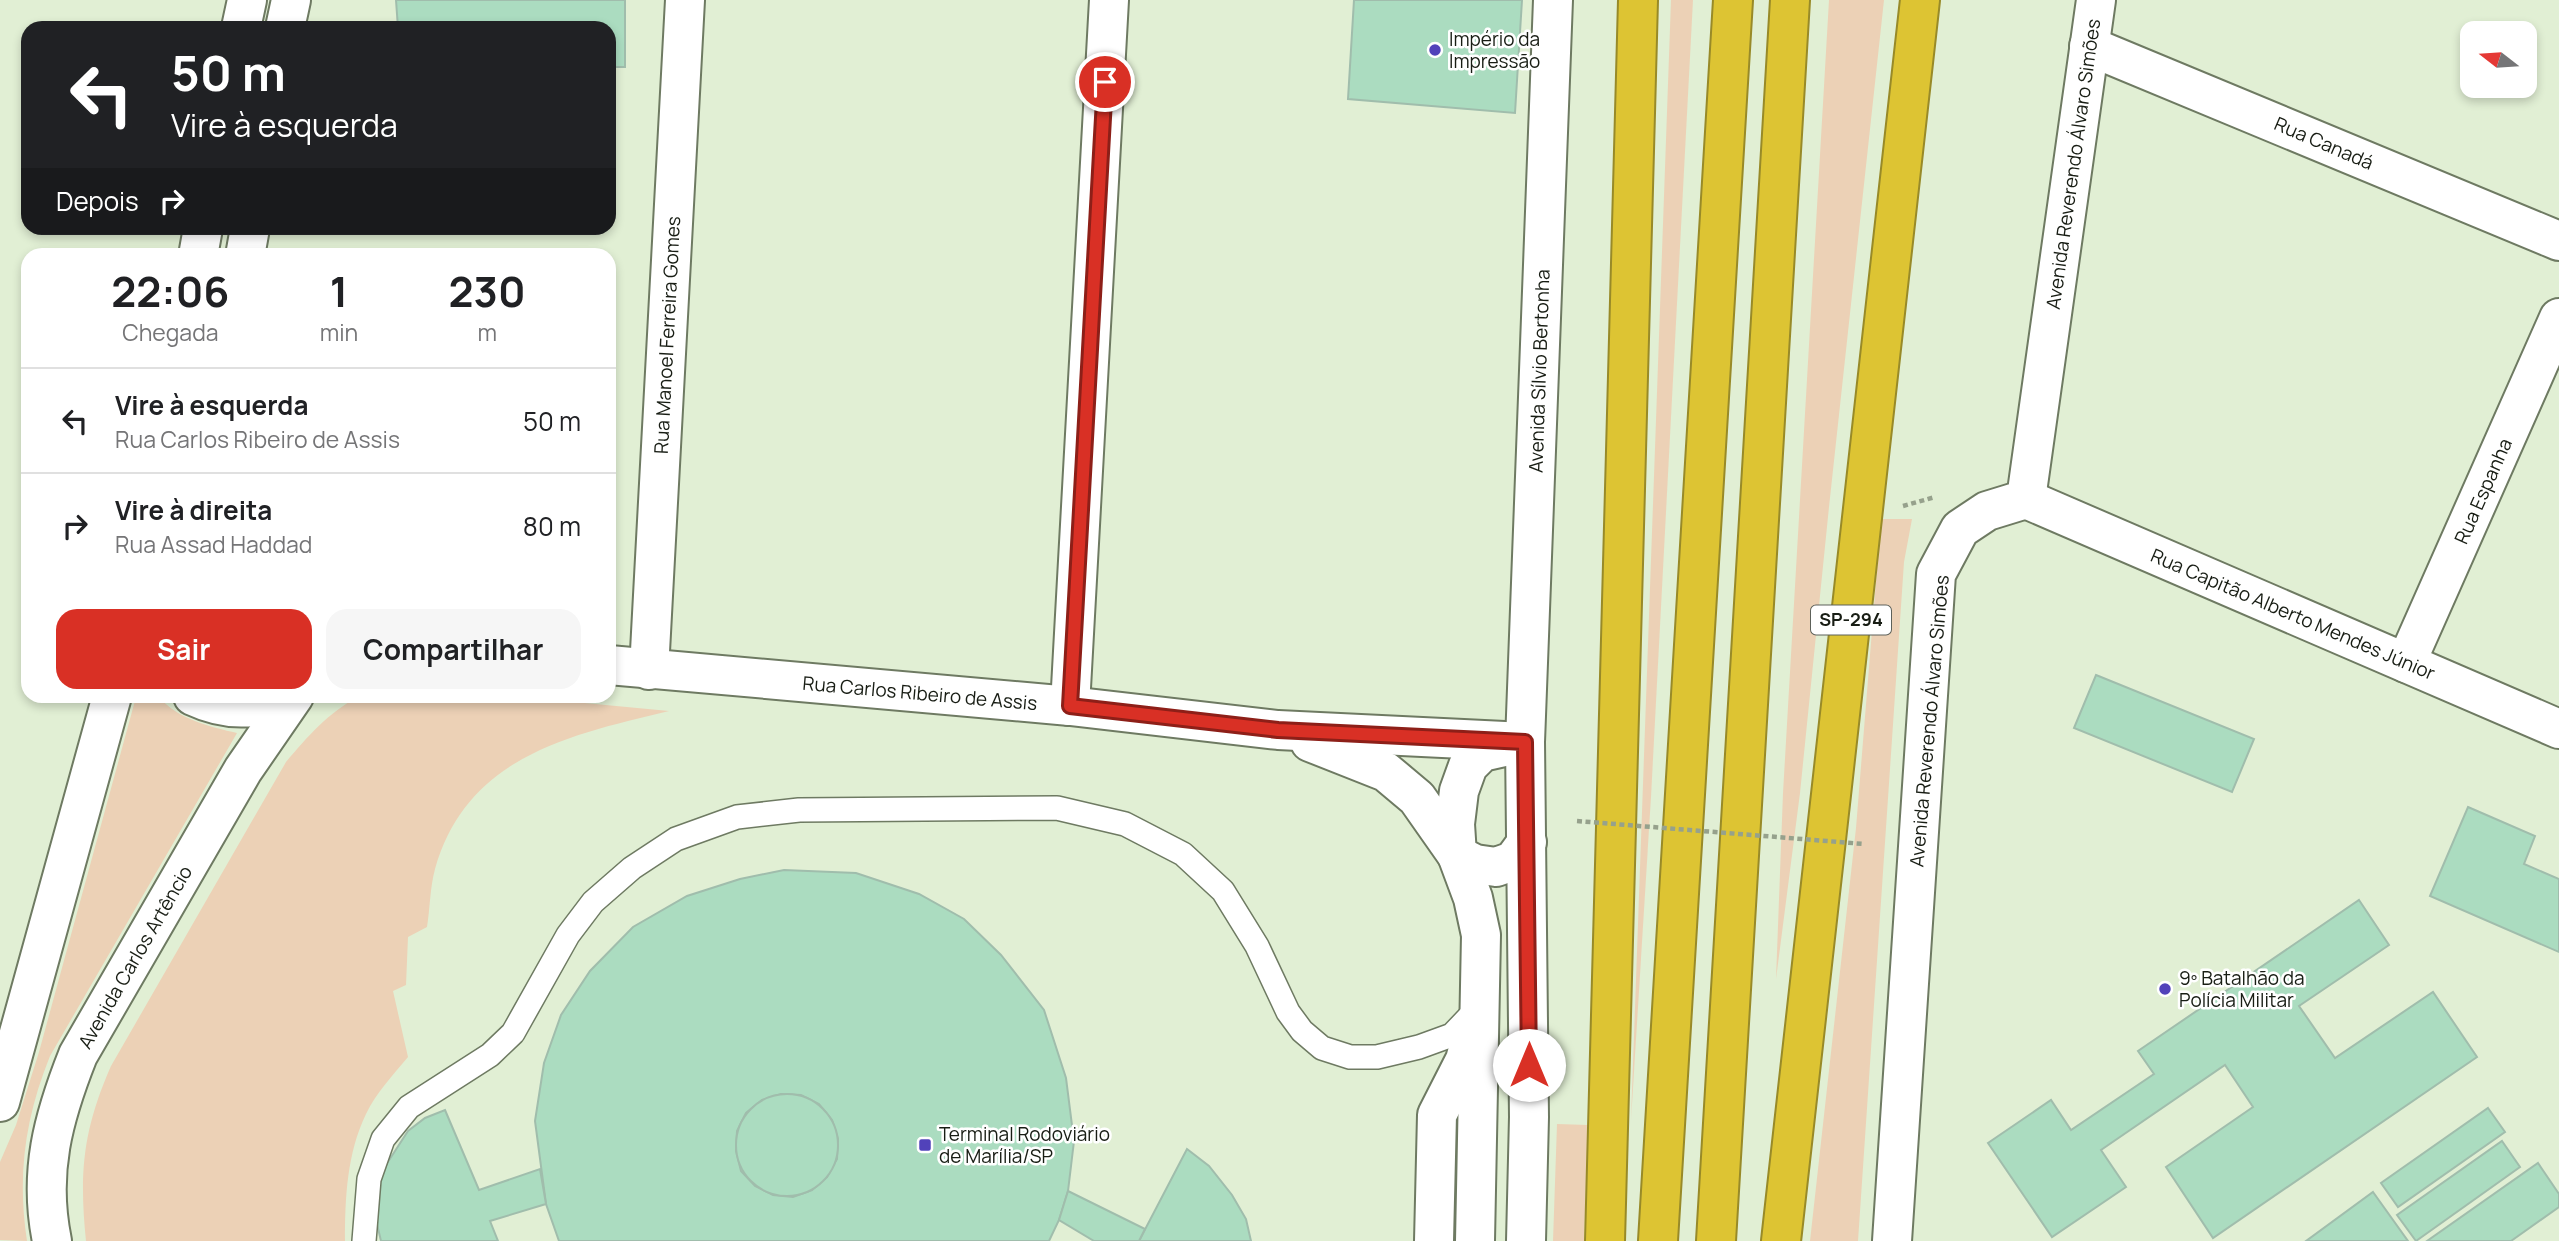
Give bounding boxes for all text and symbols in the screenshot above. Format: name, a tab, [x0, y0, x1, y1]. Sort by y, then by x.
street label: Avenida Reverendo Álvaro Simões	[2040, 17, 2106, 311]
north arrow	[2460, 21, 2538, 98]
map controls	[2460, 21, 2537, 98]
place label: Império da Impressão	[1449, 26, 1540, 74]
text: 50 m	[171, 39, 286, 106]
marker: Império da Impressão	[1427, 42, 1443, 58]
icon: left	[56, 49, 147, 140]
pin	[1075, 52, 1135, 112]
icon: arrive	[1086, 63, 1124, 101]
text: Vire à esquerda	[171, 103, 398, 147]
street label: Rua Canadá	[2270, 110, 2378, 176]
icon: right	[153, 182, 191, 220]
text: Depois	[56, 183, 139, 219]
street label: Rua Manoel Ferreira Gomes	[648, 215, 686, 455]
text: 22:06	[111, 262, 229, 320]
text: 1	[330, 262, 348, 320]
text: 230	[449, 262, 526, 320]
street label: Avenida Sílvio Bertonha	[1522, 269, 1556, 473]
text: Chegada	[122, 316, 219, 348]
text: min	[320, 316, 358, 348]
text: m	[477, 316, 497, 348]
text: Vire à esquerda	[115, 387, 308, 423]
icon: left	[56, 402, 94, 440]
text: 50 m	[523, 403, 581, 439]
text: Rua Carlos Ribeiro de Assis	[115, 423, 400, 455]
street label: Rua Espanha	[2448, 434, 2518, 548]
text: Vire à direita	[115, 492, 272, 528]
icon: right	[56, 507, 94, 545]
text: 80 m	[523, 508, 581, 544]
text: Rua Assad Haddad	[115, 528, 312, 560]
street label: Rua Capitão Alberto Mendes Júnior	[2147, 542, 2439, 686]
street label: Avenida Reverendo Álvaro Simões	[1903, 574, 1955, 868]
road number: SP-294	[1811, 606, 1891, 634]
button: Sair	[56, 609, 312, 689]
button: Compartilhar	[326, 609, 581, 689]
street label: Rua Carlos Ribeiro de Assis	[802, 670, 1038, 716]
street label: Avenida Carlos Artêncio	[72, 861, 198, 1053]
place label: 9º Batalhão da Polícia Militar	[2179, 965, 2305, 1013]
marker: 9º Batalhão da Polícia Militar	[2157, 981, 2173, 997]
position arrow	[1492, 1028, 1566, 1102]
place label: Terminal Rodoviário de Marília/SP	[939, 1121, 1110, 1169]
marker: Terminal Rodoviário de Marília/SP	[917, 1137, 933, 1153]

